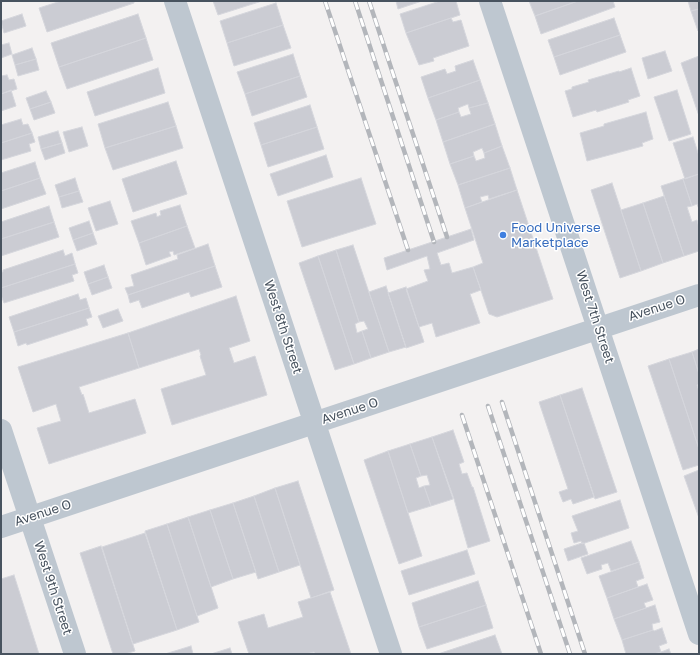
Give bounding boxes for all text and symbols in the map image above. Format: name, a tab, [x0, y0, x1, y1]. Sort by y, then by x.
place label: Food Universe Marketplace	[511, 220, 600, 251]
marker: Food Universe Marketplace	[498, 230, 508, 240]
street label: West 7th Street	[573, 269, 617, 365]
street label: West 8th Street	[260, 278, 306, 376]
street label: Avenue O	[627, 292, 687, 324]
street label: Avenue O	[320, 395, 380, 427]
street label: Avenue O	[13, 497, 73, 529]
street label: West 9th Street	[30, 539, 76, 637]

